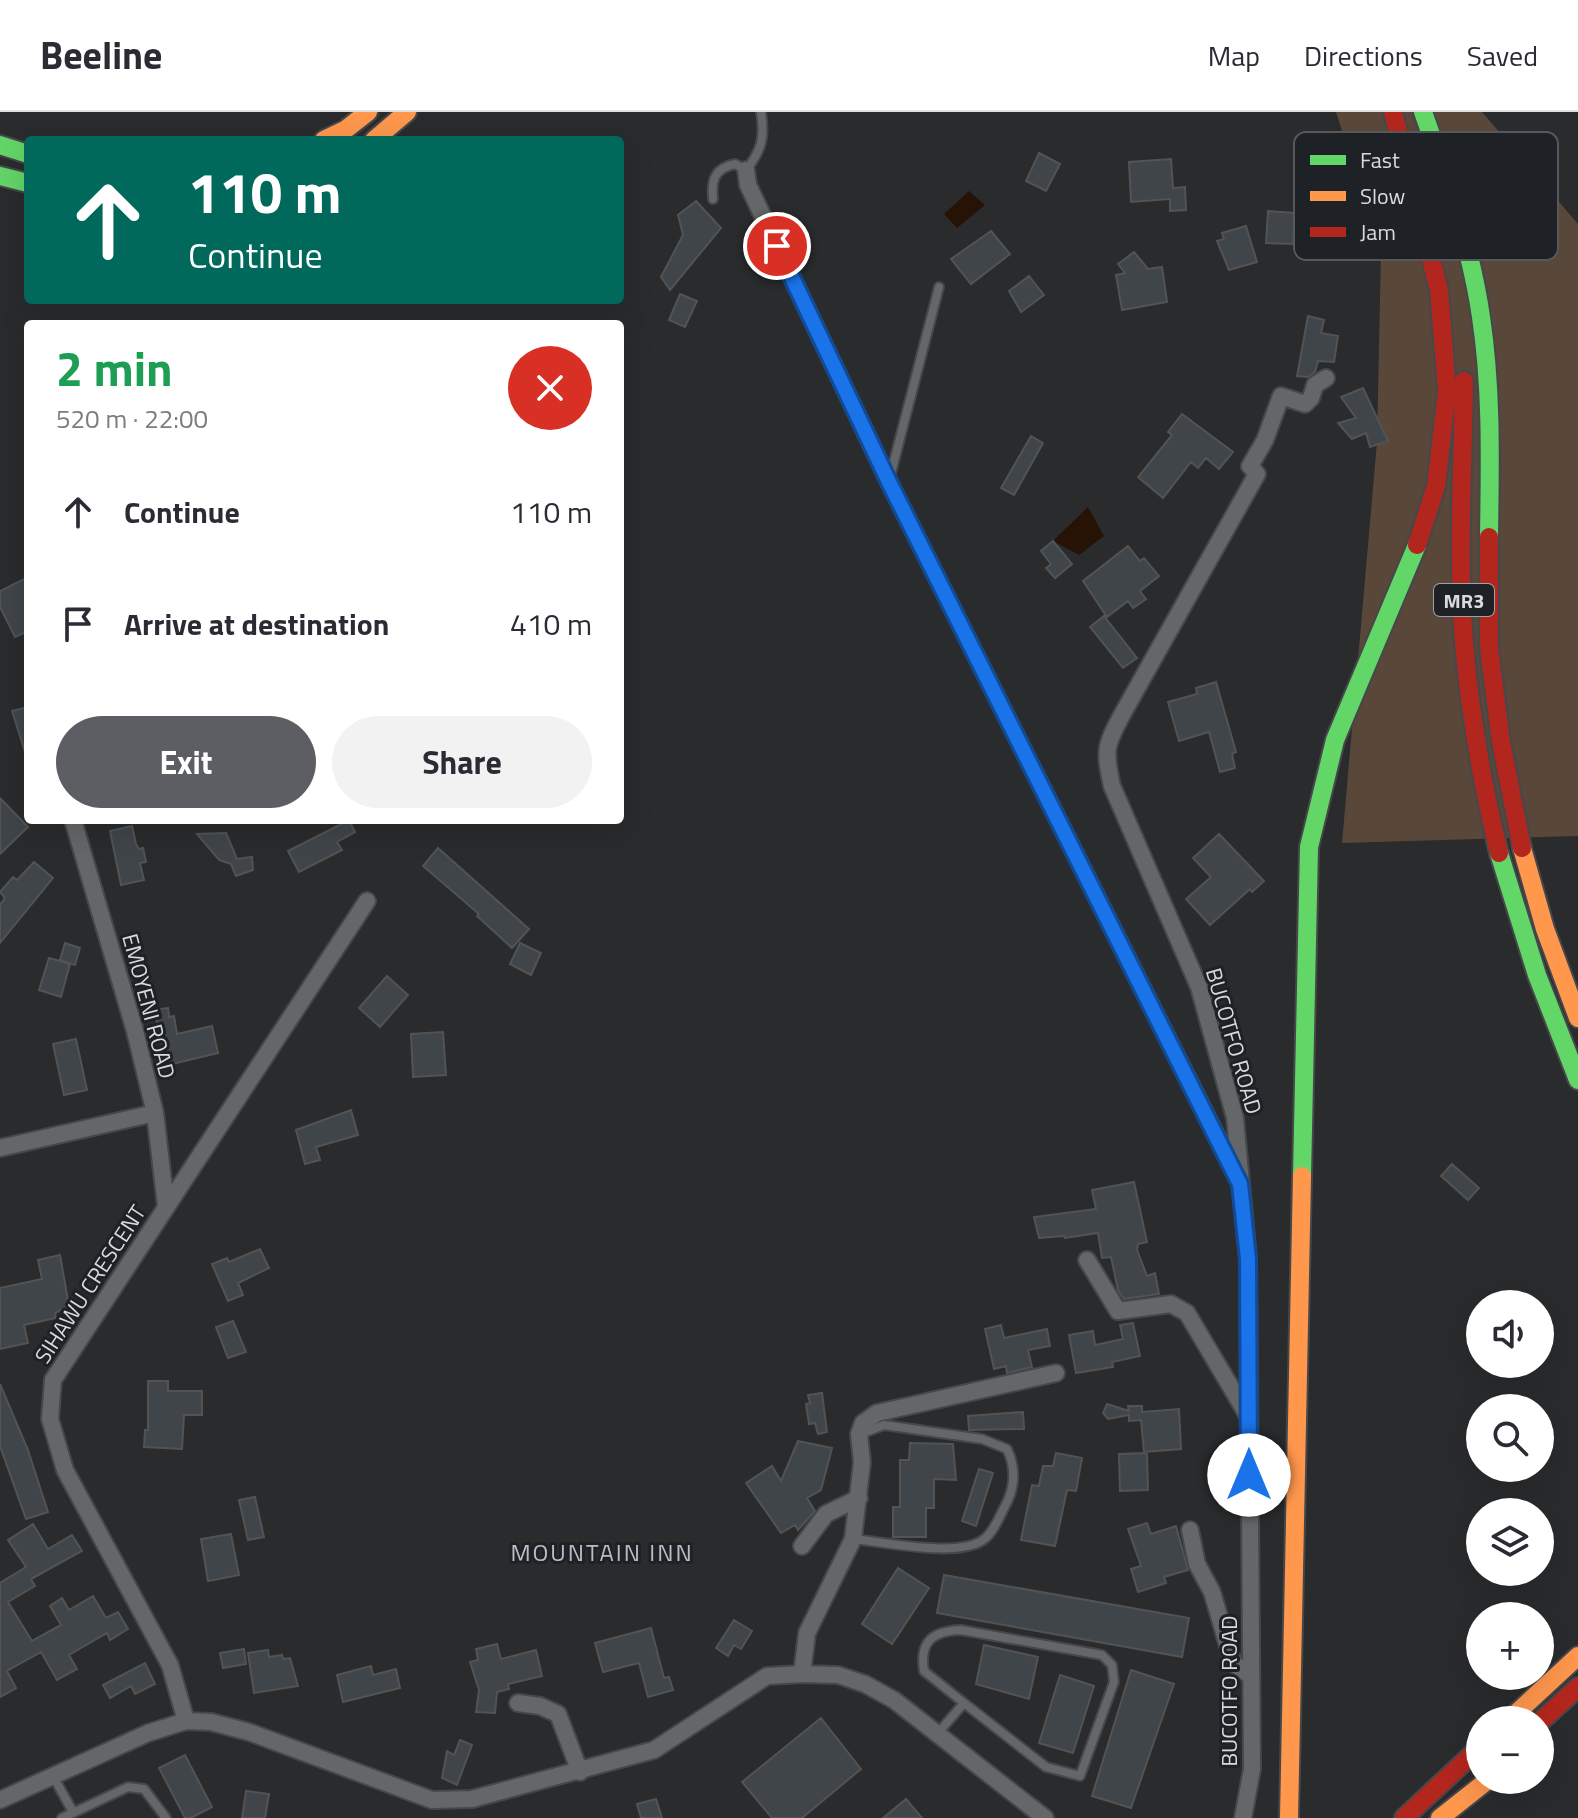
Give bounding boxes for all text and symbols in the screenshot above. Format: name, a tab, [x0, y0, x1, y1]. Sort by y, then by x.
text: Beeline	[40, 26, 162, 84]
text: Map	[1208, 34, 1260, 77]
text: Directions	[1304, 34, 1423, 77]
text: Saved	[1467, 34, 1538, 77]
legend	[1294, 132, 1558, 260]
text: Fast	[1360, 143, 1400, 177]
text: 110 m	[188, 150, 341, 235]
icon: ahead	[56, 168, 160, 272]
text: Slow	[1360, 179, 1406, 213]
pin	[743, 212, 811, 280]
text: Jam	[1360, 215, 1396, 249]
icon: arrive	[755, 224, 799, 268]
text: Continue	[188, 227, 323, 282]
text: 2 min	[56, 332, 173, 405]
button: close	[508, 346, 592, 430]
text: 520 m · 22:00	[56, 399, 208, 438]
text: Continue	[124, 489, 240, 535]
text: 110 m	[510, 489, 592, 535]
icon: ahead	[56, 490, 100, 534]
road number: MR3	[1434, 584, 1494, 616]
text: Arrive at destination	[124, 601, 389, 647]
text: 410 m	[510, 601, 592, 647]
icon: arrive	[56, 602, 100, 646]
button: Exit	[56, 716, 316, 808]
button: Share	[332, 716, 592, 808]
street label: EMOYENI ROAD	[113, 930, 185, 1082]
street label: BUCOTFO ROAD	[1197, 964, 1271, 1118]
street label: SIHAWU CRESCENT	[26, 1197, 154, 1370]
map controls	[1466, 1290, 1554, 1794]
button: sound	[1466, 1290, 1554, 1378]
button: search	[1466, 1394, 1554, 1482]
position arrow	[1207, 1433, 1291, 1517]
button: layers	[1466, 1498, 1554, 1586]
district label: MOUNTAIN INN	[510, 1534, 694, 1570]
button: +	[1466, 1602, 1554, 1690]
street label: BUCOTFO ROAD	[1212, 1616, 1246, 1766]
button: −	[1466, 1706, 1554, 1794]

